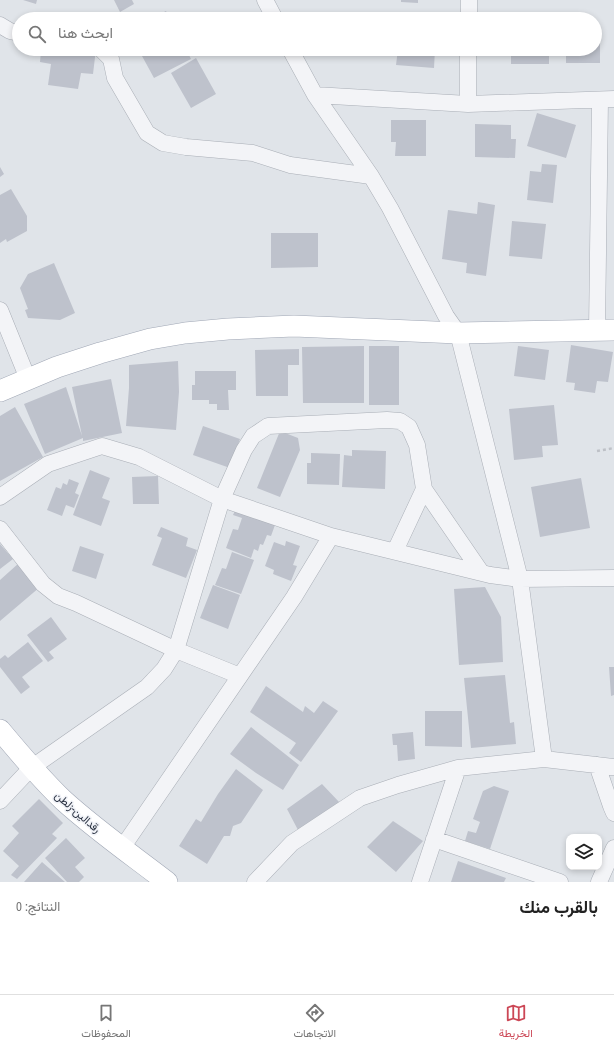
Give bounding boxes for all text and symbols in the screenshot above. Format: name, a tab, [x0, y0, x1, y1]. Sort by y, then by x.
search box	[12, 12, 602, 56]
text: ابحث هنا	[58, 22, 113, 43]
icon: search	[26, 23, 48, 45]
street label: رقدالين-زلطن	[52, 788, 104, 836]
map controls	[566, 834, 602, 870]
button: layers	[566, 834, 602, 870]
text: بالقرب منك	[519, 895, 598, 918]
text: النتائج: 0	[16, 898, 60, 915]
tab: المحفوظات	[81, 1002, 131, 1043]
tab: الاتجاهات	[293, 1002, 336, 1043]
tab: الخريطة	[499, 1002, 533, 1043]

